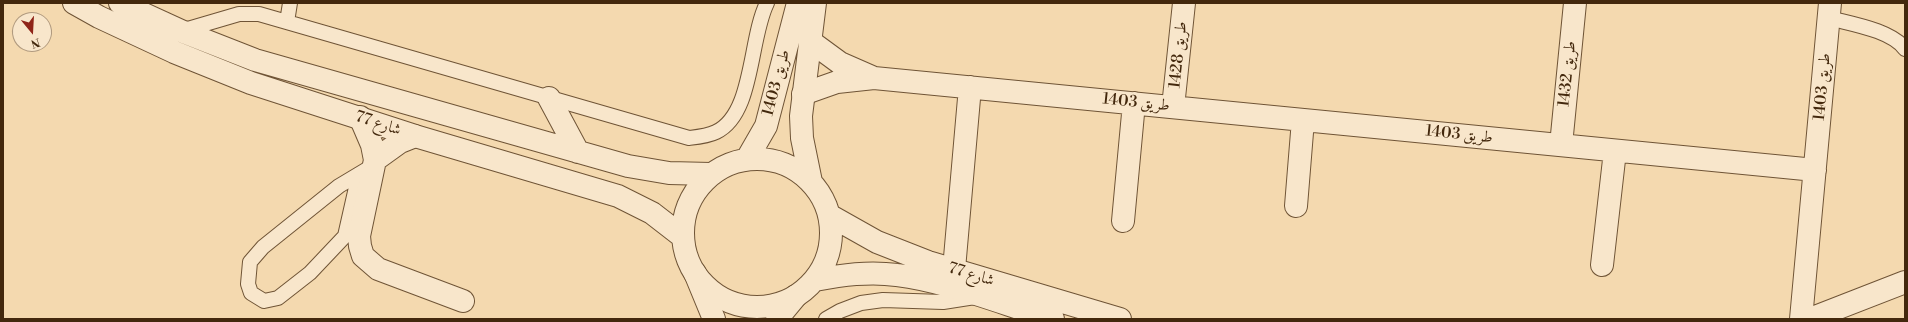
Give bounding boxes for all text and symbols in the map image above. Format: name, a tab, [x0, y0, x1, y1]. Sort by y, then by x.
north arrow	[12, 12, 52, 52]
street label: طريق 1428	[1166, 21, 1192, 89]
text: N	[29, 34, 42, 50]
street label: طريق 1432	[1555, 40, 1581, 108]
street label: طريق 1403	[759, 48, 795, 118]
street label: طريق 1403	[1810, 52, 1836, 122]
street label: طريق 1403	[1101, 90, 1171, 116]
street label: شارع 77	[353, 108, 403, 140]
street label: طريق 1403	[1424, 122, 1494, 148]
street label: شارع 77	[946, 259, 996, 291]

